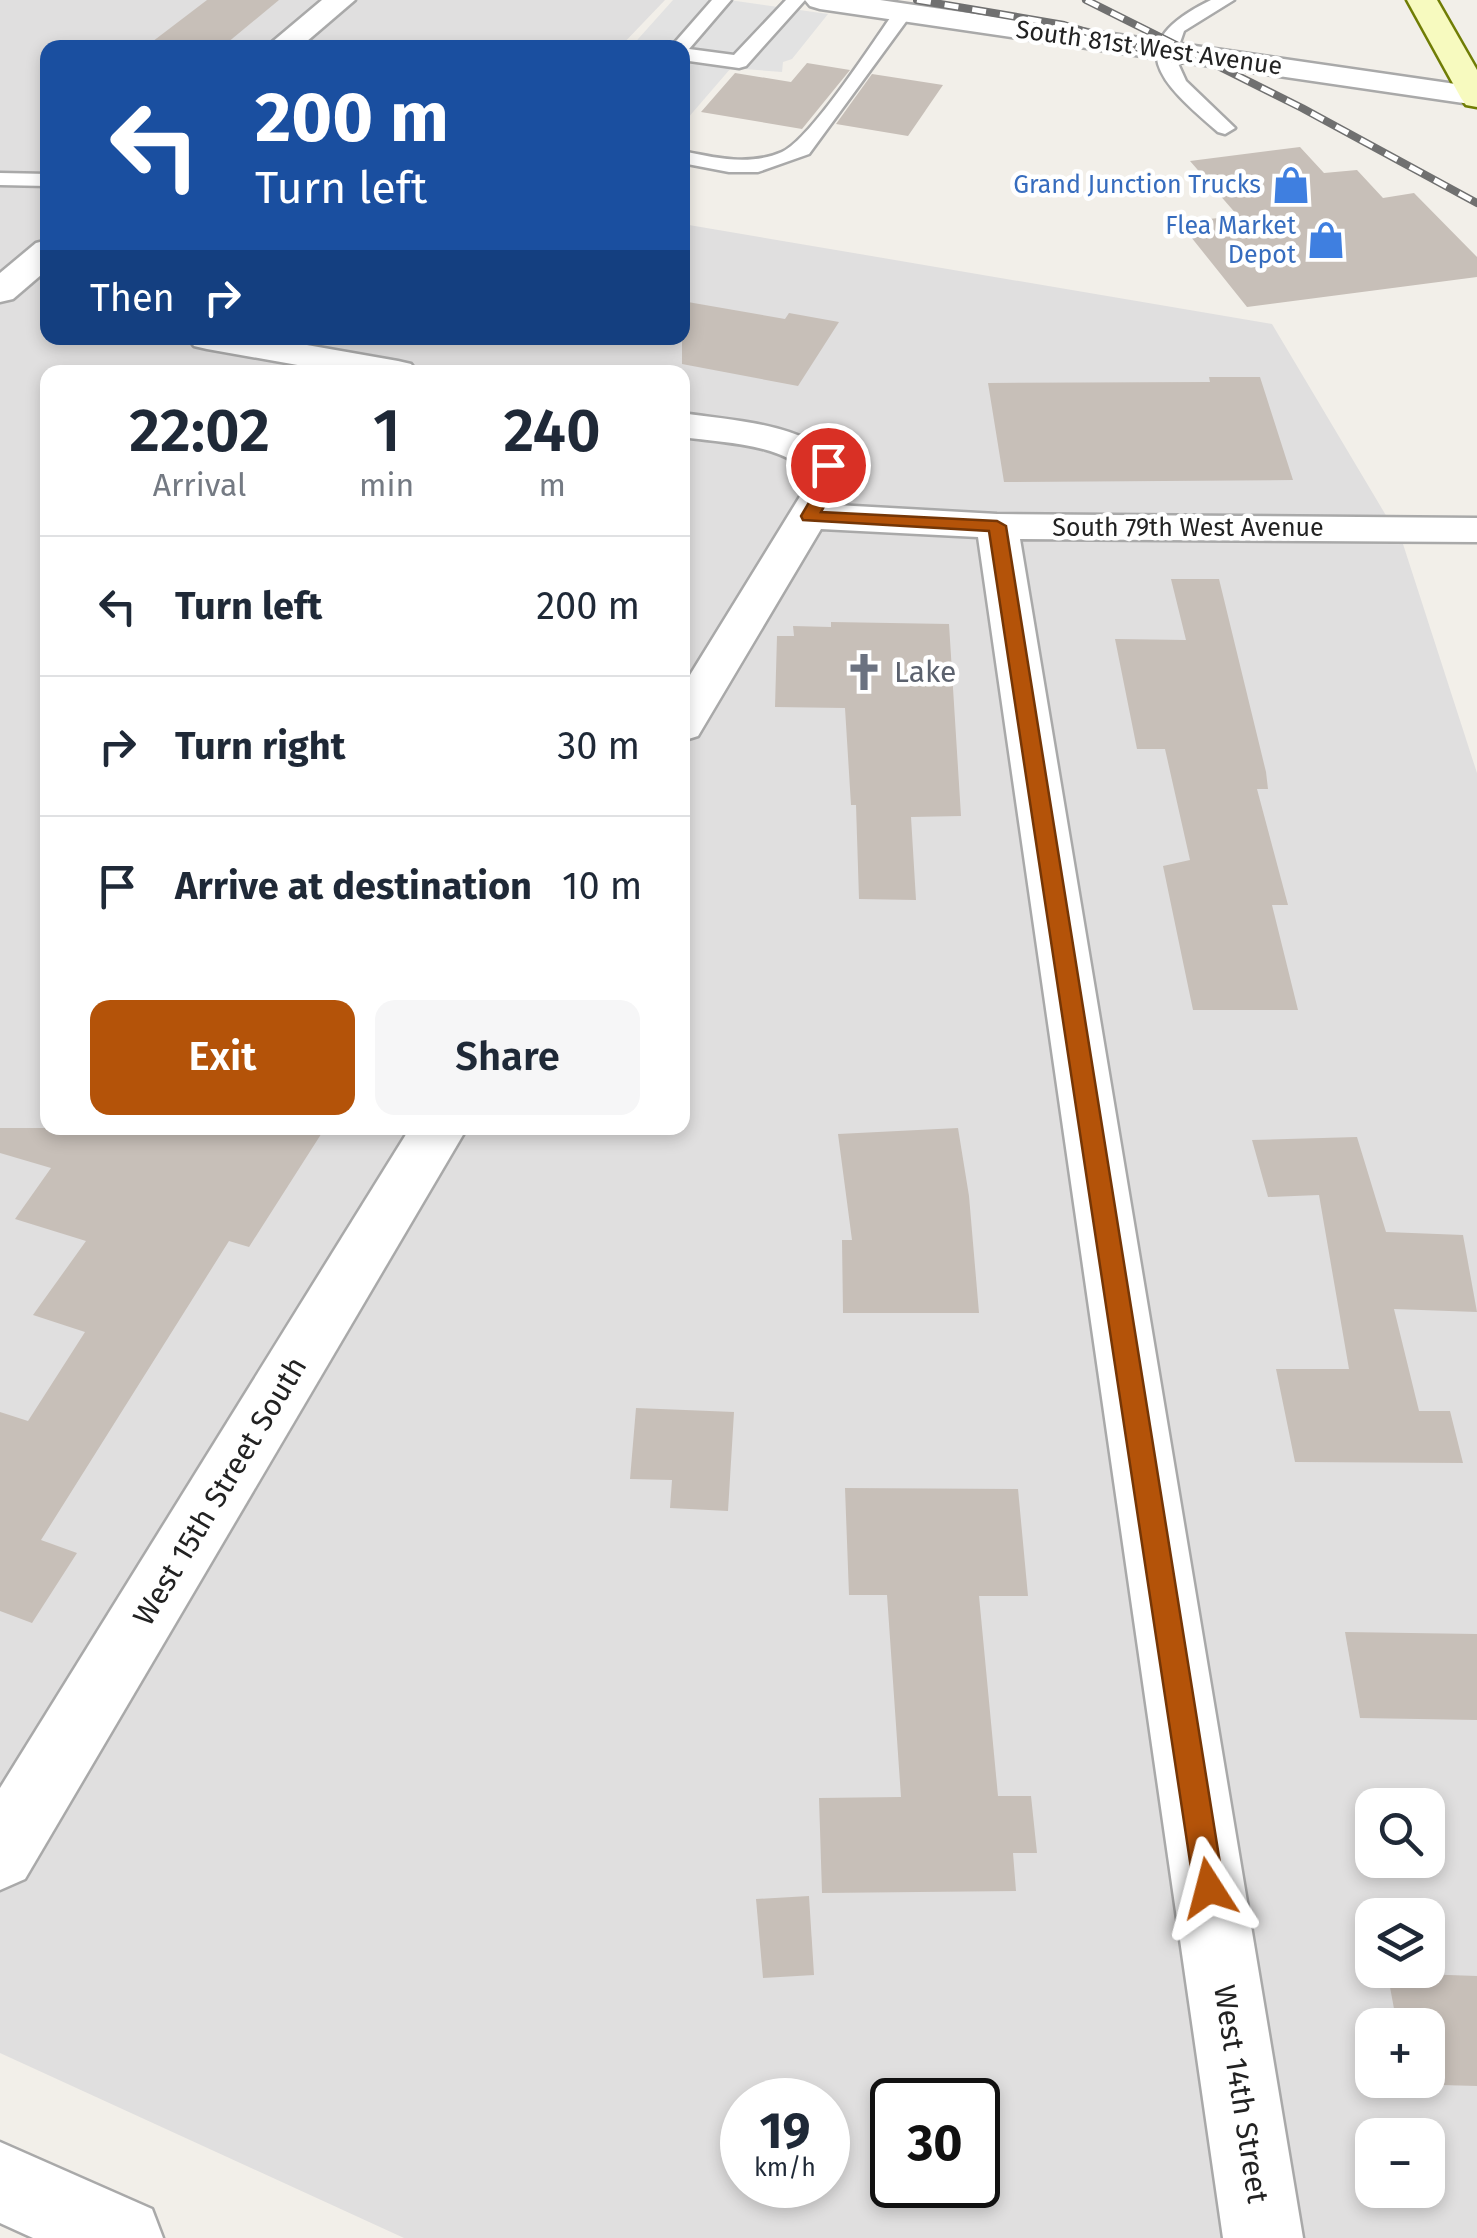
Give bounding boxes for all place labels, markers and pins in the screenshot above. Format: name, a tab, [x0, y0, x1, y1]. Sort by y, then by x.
shop icon: Grand Junction Trucks	[1270, 164, 1312, 206]
place label: Grand Junction Trucks	[1013, 170, 1261, 200]
place label: Flea Market Depot	[1165, 211, 1297, 270]
shop icon: Flea Market Depot	[1305, 219, 1347, 261]
pin	[786, 423, 871, 508]
church icon: Lake	[843, 651, 885, 693]
place label: Lake	[894, 654, 956, 690]

